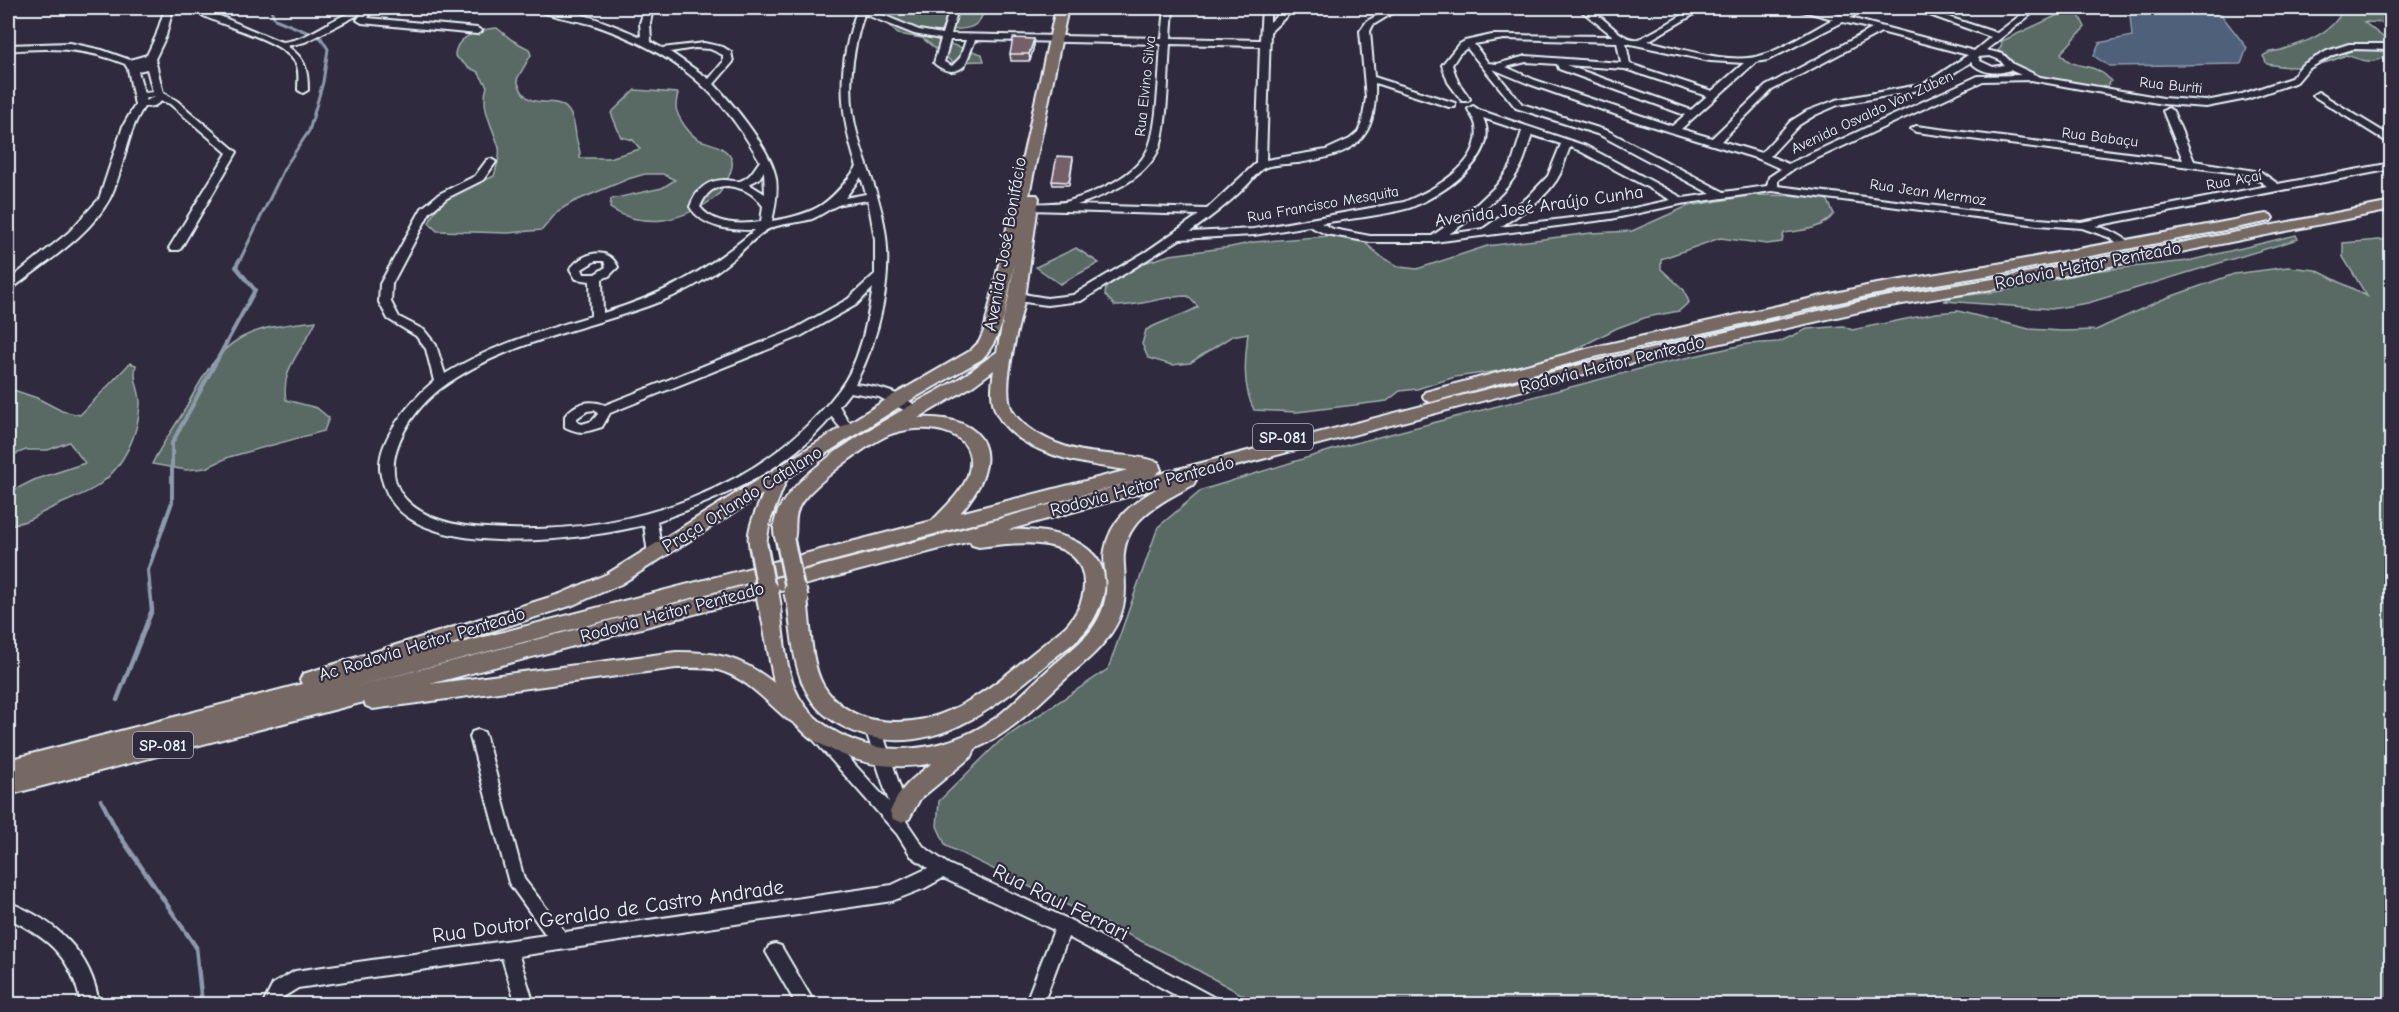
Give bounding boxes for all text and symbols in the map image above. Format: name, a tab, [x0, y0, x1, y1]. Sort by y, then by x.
street label: Rua Elvino Silva	[1131, 35, 1159, 137]
street label: Avenida Osvaldo Von Zuben	[1788, 66, 1956, 158]
street label: Rua Buriti	[2139, 73, 2203, 97]
street label: Rua Babaçu	[2061, 123, 2139, 151]
street label: Avenida José Bonifácio	[980, 155, 1031, 333]
street label: Rua Açaí	[2205, 166, 2264, 194]
street label: Rua Jean Mermoz	[1869, 175, 1988, 209]
street label: Avenida José Araújo Cunha	[1433, 181, 1645, 232]
street label: Rua Francisco Mesquita	[1246, 182, 1400, 226]
street label: Rodovia Heitor Penteado	[1993, 237, 2183, 294]
street label: Rodovia Heitor Penteado	[1518, 331, 1707, 398]
road number: SP-081	[1253, 424, 1313, 450]
street label: Praça Orlando Catalano	[659, 442, 826, 557]
street label: Rodovia Heitor Penteado	[1048, 452, 1236, 521]
street label: Rodovia Heitor Penteado	[578, 578, 766, 647]
street label: Ac Rodovia Heitor Penteado	[316, 603, 528, 686]
road number: SP-081	[133, 732, 193, 758]
street label: Rua Raul Ferrari	[989, 859, 1133, 945]
street label: Rua Doutor Geraldo de Castro Andrade	[431, 874, 785, 948]

